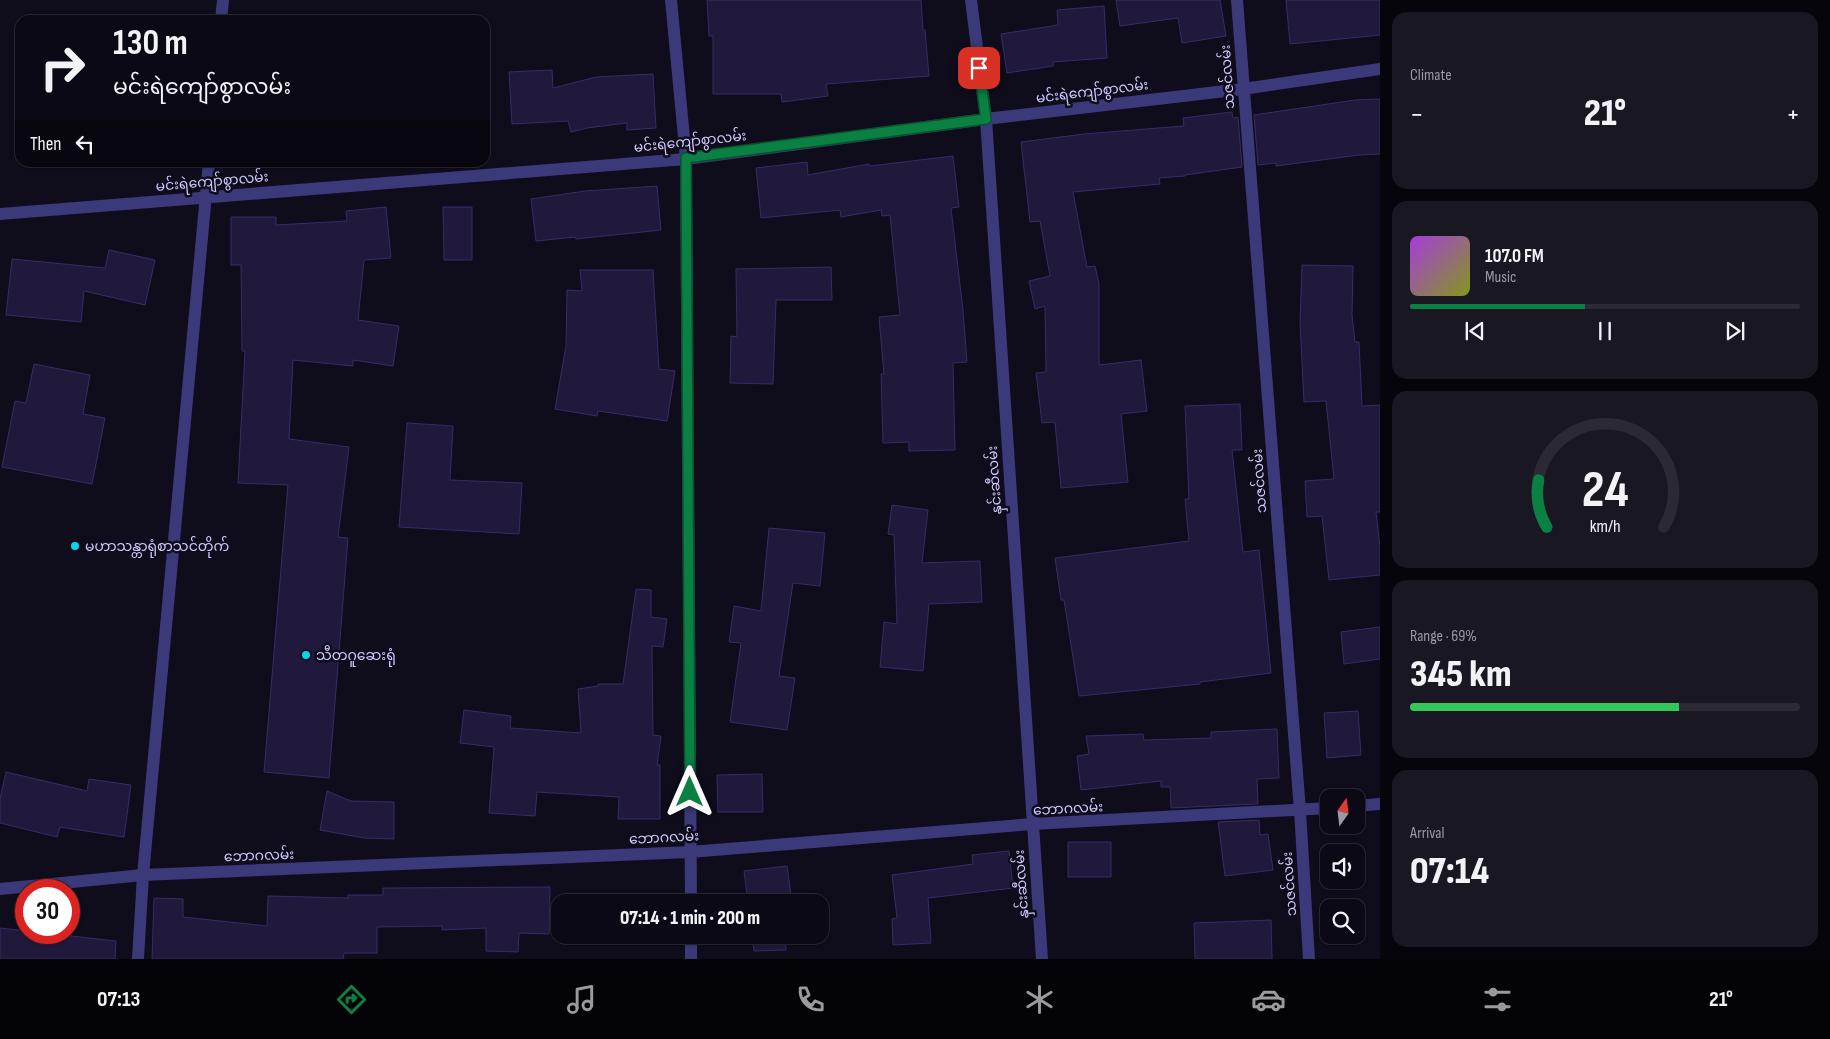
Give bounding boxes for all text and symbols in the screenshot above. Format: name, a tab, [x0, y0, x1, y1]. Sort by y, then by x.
text: 130 m	[113, 22, 188, 65]
icon: right	[30, 35, 95, 100]
street label: သဇင်လမ်း	[1215, 44, 1238, 110]
pin	[958, 47, 1000, 89]
icon: arrive	[965, 54, 993, 82]
text: Climate	[1410, 66, 1452, 85]
text: မင်းရဲကျော်စွာလမ်း	[113, 74, 291, 101]
street label: မင်းရဲကျော်စွာလမ်း	[1035, 74, 1150, 110]
text: 21°	[1584, 91, 1626, 136]
text: −	[1410, 98, 1424, 131]
text: +	[1786, 98, 1800, 131]
street label: မင်းရဲကျော်စွာလမ်း	[633, 125, 748, 159]
icon: left	[71, 130, 99, 158]
text: Then	[30, 133, 61, 156]
street label: မင်းရဲကျော်စွာလမ်း	[155, 166, 269, 198]
text: 107.0 FM	[1485, 245, 1544, 268]
text: Music	[1485, 268, 1516, 287]
icon: previous	[1461, 317, 1489, 345]
icon: pause	[1591, 317, 1619, 345]
icon: next	[1721, 317, 1749, 345]
street label: နှင်းဆီလမ်း	[982, 445, 1008, 515]
street label: သဇင်လမ်း	[1247, 448, 1270, 514]
text: 24	[1582, 459, 1628, 522]
text: km/h	[1590, 516, 1620, 537]
place label: မဟာသန္တာရုံစာသင်တိုက်	[85, 536, 229, 558]
marker: မဟာသန္တာရုံစာသင်တိုက်	[69, 540, 81, 552]
text: Range · 69%	[1410, 627, 1477, 646]
place label: သီတဂူဆေးရုံ	[316, 645, 396, 667]
marker: သီတဂူဆေးရုံ	[300, 649, 312, 661]
text: 345 km	[1410, 652, 1512, 697]
position arrow	[663, 765, 715, 817]
north arrow	[1320, 789, 1365, 834]
map controls	[1320, 789, 1365, 944]
street label: ဘောဂလမ်း	[1032, 796, 1104, 819]
text: Arrival	[1410, 824, 1444, 843]
street label: ဘောဂလမ်း	[628, 825, 700, 848]
street label: ဘောဂလမ်း	[224, 844, 294, 865]
button: sound	[1320, 844, 1365, 889]
street label: နှင်းဆီလမ်း	[1009, 849, 1035, 919]
text: 07:14	[1410, 849, 1489, 894]
street label: သဇင်လမ်း	[1277, 851, 1300, 917]
speed limit sign: 30	[15, 879, 80, 944]
button: search	[1320, 899, 1365, 944]
text: 07:14 · 1 min · 200 m	[620, 907, 760, 930]
icon: directions	[334, 982, 369, 1017]
icon: music	[564, 982, 599, 1017]
icon: phone	[793, 982, 828, 1017]
icon: climate	[1022, 982, 1057, 1017]
icon: car	[1251, 982, 1286, 1017]
icon: filters	[1480, 982, 1515, 1017]
text: 07:13	[97, 986, 140, 1013]
text: 21°	[1709, 986, 1733, 1013]

